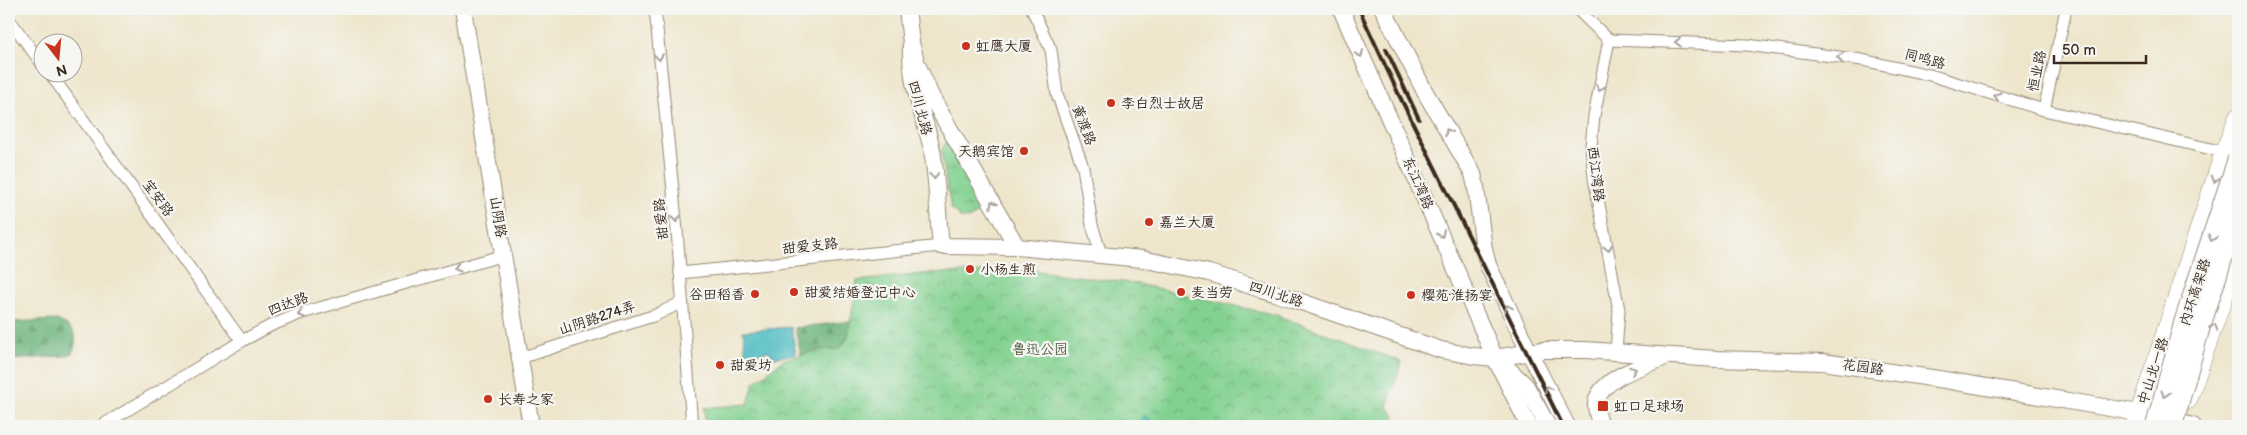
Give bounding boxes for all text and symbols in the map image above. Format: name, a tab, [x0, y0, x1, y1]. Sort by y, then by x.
north arrow	[32, 32, 82, 82]
scale bar	[2054, 32, 2147, 64]
one-way arrow	[1674, 37, 1682, 47]
place label: 虹鹰大厦	[976, 38, 1032, 55]
marker: 虹鹰大厦	[960, 40, 972, 52]
text: 50 m	[2062, 41, 2096, 60]
street label: 同鸣路	[1903, 45, 1947, 73]
one-way arrow	[1354, 49, 1365, 58]
street label: 恒业路	[2024, 49, 2050, 93]
one-way arrow	[1836, 52, 1844, 62]
one-way arrow	[654, 54, 665, 62]
text: N	[54, 60, 69, 80]
street label: 四川北路	[905, 79, 935, 137]
one-way arrow	[1595, 83, 1605, 92]
one-way arrow	[1994, 92, 2002, 102]
place label: 李白烈士故居	[1121, 95, 1205, 112]
marker: 李白烈士故居	[1105, 97, 1117, 109]
street label: 黄渡路	[1069, 102, 1099, 148]
one-way arrow	[1444, 129, 1454, 138]
place label: 天鹅宾馆	[958, 143, 1014, 160]
marker: 天鹅宾馆	[1018, 145, 1030, 157]
street label: 西江湾路	[1584, 145, 1608, 203]
street label: 东江湾路	[1399, 154, 1437, 212]
one-way arrow	[928, 173, 939, 181]
one-way arrow	[2211, 175, 2221, 183]
street label: 宝安路	[139, 176, 177, 220]
street label: 山阴路	[486, 195, 510, 239]
street label: 甜爱路	[650, 197, 672, 241]
one-way arrow	[990, 201, 1000, 210]
place label: 嘉兰大厦	[1159, 214, 1215, 231]
one-way arrow	[670, 215, 681, 223]
marker: 嘉兰大厦	[1143, 216, 1155, 228]
one-way arrow	[1434, 229, 1445, 238]
one-way arrow	[2208, 234, 2218, 242]
street label: 甜爱支路	[781, 235, 839, 257]
one-way arrow	[1602, 244, 1612, 253]
street label: 内环高架路	[2176, 256, 2214, 328]
place label: 小杨生煎	[980, 261, 1036, 278]
one-way arrow	[454, 263, 462, 273]
marker: 小杨生煎	[964, 263, 976, 275]
street label: 四川北路	[1247, 277, 1305, 311]
place label: 甜爱结婚登记中心	[804, 284, 916, 301]
place label: 麦当劳	[1191, 284, 1233, 301]
place label: 谷田稻香	[689, 286, 745, 303]
marker: 甜爱结婚登记中心	[788, 286, 800, 298]
marker: 麦当劳	[1175, 286, 1187, 298]
place label: 樱苑·淮扬宴	[1421, 287, 1493, 304]
marker: 谷田稻香	[749, 288, 761, 300]
street label: 四达路	[265, 289, 311, 319]
marker: 樱苑·淮扬宴	[1405, 289, 1417, 301]
street label: 山阴路274弄	[556, 298, 638, 338]
one-way arrow	[1504, 304, 1515, 313]
one-way arrow	[298, 308, 306, 318]
one-way arrow	[2208, 323, 2218, 332]
street label: 中山北一路	[2134, 335, 2172, 407]
park label: 鲁迅公园	[1012, 341, 1068, 358]
street label: 花园路	[1841, 356, 1885, 378]
place label: 甜爱坊	[730, 357, 772, 374]
marker: 甜爱坊	[714, 359, 726, 371]
one-way arrow	[1628, 366, 1637, 376]
one-way arrow	[1544, 385, 1554, 394]
one-way arrow	[2160, 389, 2171, 398]
place label: 长寿之家	[498, 391, 554, 408]
marker: 长寿之家	[482, 393, 494, 405]
place label: 虹口足球场	[1614, 398, 1684, 415]
marker: 虹口足球场	[1596, 399, 1610, 413]

